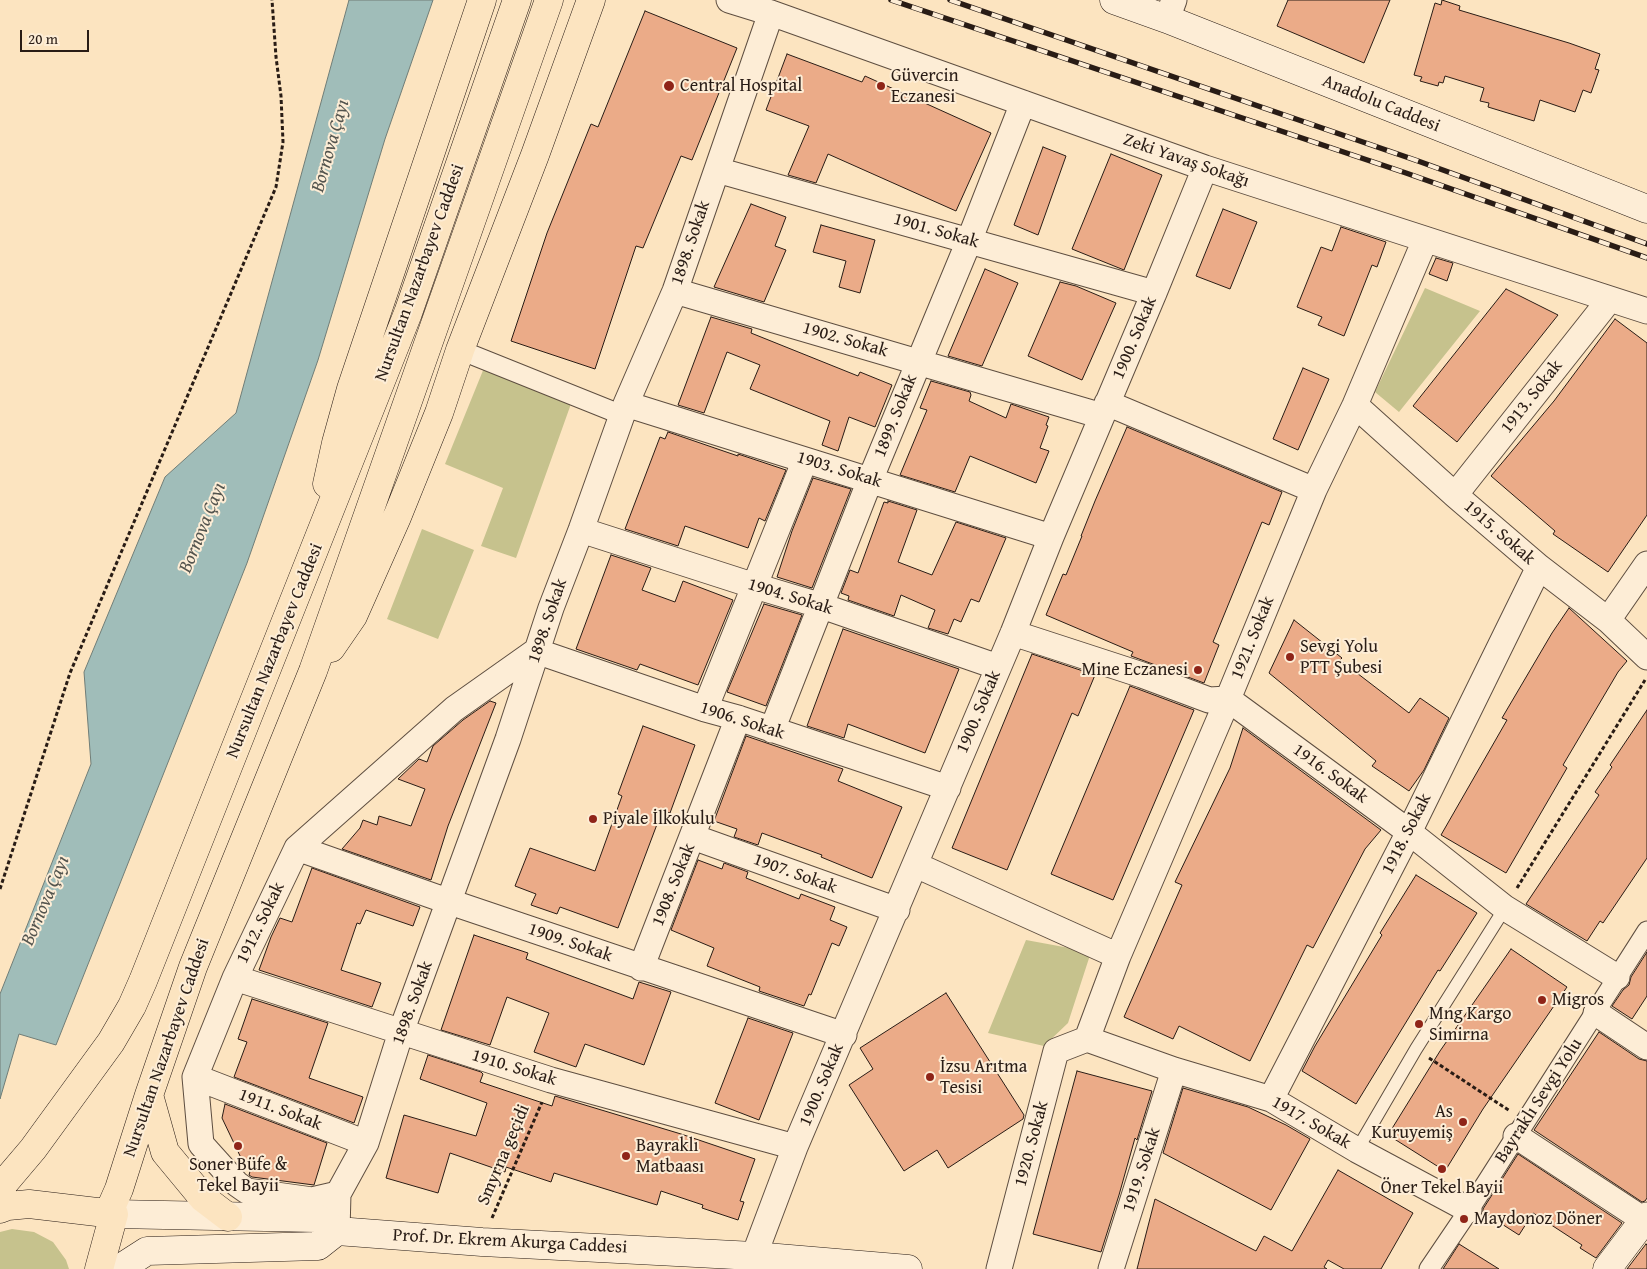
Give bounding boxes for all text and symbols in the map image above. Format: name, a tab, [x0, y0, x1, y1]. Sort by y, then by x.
scale bar	[22, 20, 91, 52]
text: 20 m	[28, 28, 58, 49]
place label: Güvercin Eczanesi	[891, 65, 959, 108]
street label: Anadolu Caddesi	[1319, 71, 1443, 137]
place label: Central Hospital	[680, 75, 802, 97]
marker: Central Hospital	[662, 79, 676, 93]
marker: Güvercin Eczanesi	[875, 80, 887, 92]
water label: Bornova Çayı	[307, 97, 355, 195]
street label: Zeki Yavaş Sokağı	[1120, 129, 1252, 193]
street label: Nursultan Nazarbayev Caddesi	[371, 161, 469, 385]
street label: 1898. Sokak	[667, 198, 715, 288]
street label: 1901. Sokak	[891, 209, 981, 253]
street label: 1900. Sokak	[1108, 293, 1162, 383]
street label: 1902. Sokak	[800, 318, 890, 362]
street label: 1913. Sokak	[1496, 356, 1568, 438]
street label: 1899. Sokak	[870, 371, 922, 461]
street label: 1903. Sokak	[794, 447, 884, 493]
water label: Bornova Çayı	[175, 480, 231, 576]
street label: 1915. Sokak	[1459, 496, 1539, 570]
street label: Nursultan Nazarbayev Caddesi	[222, 540, 328, 762]
street label: 1904. Sokak	[745, 574, 835, 620]
street label: 1898. Sokak	[524, 576, 572, 666]
street label: 1921. Sokak	[1227, 593, 1279, 683]
place label: Sevgi Yolu PTT Şubesi	[1300, 636, 1382, 679]
marker: Sevgi Yolu PTT Şubesi	[1284, 651, 1296, 663]
place label: Mine Eczanesi	[1081, 659, 1188, 681]
marker: Mine Eczanesi	[1192, 664, 1204, 676]
street label: 1900. Sokak	[952, 667, 1006, 757]
street label: 1906. Sokak	[697, 697, 787, 745]
street label: 1916. Sokak	[1288, 739, 1372, 809]
street label: 1918. Sokak	[1377, 790, 1437, 878]
place label: Piyale İlkokulu	[603, 808, 715, 830]
marker: Piyale İlkokulu	[587, 813, 599, 825]
street label: 1908. Sokak	[648, 840, 700, 930]
street label: 1907. Sokak	[750, 849, 840, 899]
water label: Bornova Çayı	[17, 853, 75, 949]
street label: 1912. Sokak	[232, 879, 290, 967]
street label: 1909. Sokak	[525, 919, 615, 967]
street label: Nursultan Nazarbayev Caddesi	[119, 936, 215, 1160]
street label: 1898. Sokak	[388, 958, 438, 1048]
place label: Migros	[1552, 989, 1604, 1011]
marker: Migros	[1536, 994, 1548, 1006]
place label: Mng Kargo Simirna	[1429, 1003, 1512, 1046]
marker: Mng Kargo Simirna	[1413, 1018, 1425, 1030]
street label: Bayraklı Sevgi Yolu	[1491, 1035, 1587, 1167]
street label: 1900. Sokak	[795, 1040, 849, 1130]
street label: 1910. Sokak	[469, 1045, 559, 1091]
place label: İzsu Arıtma Tesisi	[940, 1056, 1027, 1098]
marker: İzsu Arıtma Tesisi	[924, 1071, 936, 1083]
street label: 1911. Sokak	[235, 1084, 325, 1136]
street label: 1917. Sokak	[1268, 1092, 1354, 1154]
street label: 1920. Sokak	[1010, 1099, 1054, 1189]
street label: Smyrna geçidi	[473, 1101, 535, 1209]
place label: As Kuruyemiş	[1371, 1101, 1453, 1144]
marker: As Kuruyemiş	[1457, 1116, 1469, 1128]
street label: 1919. Sokak	[1118, 1125, 1166, 1215]
place label: Bayraklı Matbaası	[636, 1135, 704, 1178]
marker: Soner Büfe & Tekel Bayii	[232, 1140, 244, 1152]
marker: Bayraklı Matbaası	[620, 1150, 632, 1162]
place label: Soner Büfe & Tekel Bayii	[189, 1154, 287, 1196]
marker: Öner Tekel Bayii	[1436, 1163, 1448, 1175]
place label: Öner Tekel Bayii	[1381, 1177, 1503, 1199]
place label: Maydonoz Döner	[1474, 1208, 1602, 1230]
marker: Maydonoz Döner	[1458, 1213, 1470, 1225]
street label: Prof. Dr. Ekrem Akurga Caddesi	[392, 1225, 628, 1259]

